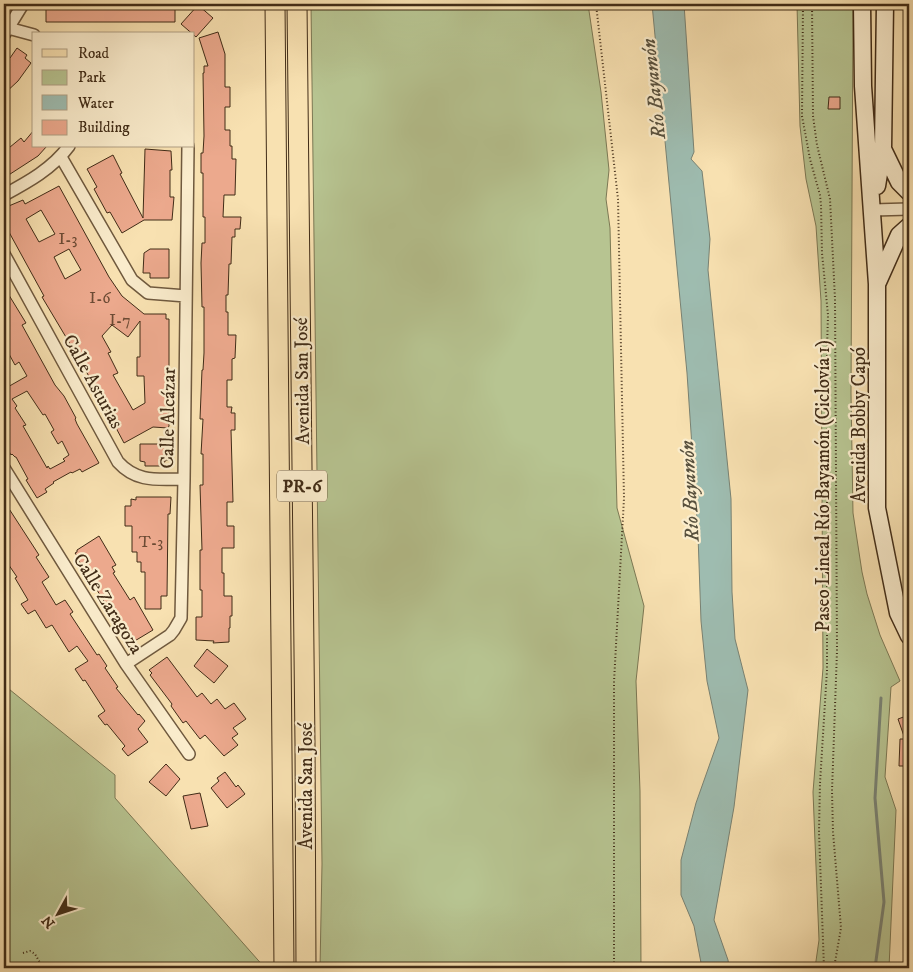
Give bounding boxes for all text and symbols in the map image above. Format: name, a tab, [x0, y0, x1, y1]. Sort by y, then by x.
legend	[32, 32, 195, 148]
water label: Río Bayamón	[637, 37, 672, 141]
text: Road	[78, 44, 110, 63]
text: Park	[78, 68, 107, 87]
text: Water	[77, 94, 114, 113]
text: Building	[78, 118, 130, 137]
house number: I-3	[58, 229, 78, 249]
house number: I-6	[89, 288, 111, 308]
house number: I-7	[109, 310, 131, 330]
street label: Avenida San José	[290, 317, 315, 445]
street label: Calle Asturias	[57, 331, 128, 433]
street label: Paseo Lineal Río Bayamón (Ciclovía 1)	[812, 340, 835, 632]
street label: Avenida Bobby Capó	[848, 347, 871, 503]
street label: Calle Alcázar	[156, 367, 181, 469]
water label: Río Bayamón	[675, 440, 706, 543]
road number: PR-6	[277, 471, 327, 502]
house number: T-3	[139, 532, 163, 552]
street label: Calle Zaragoza	[68, 549, 148, 658]
street label: Avenida San José	[295, 722, 318, 850]
north arrow	[32, 890, 82, 940]
text: N	[38, 911, 59, 932]

